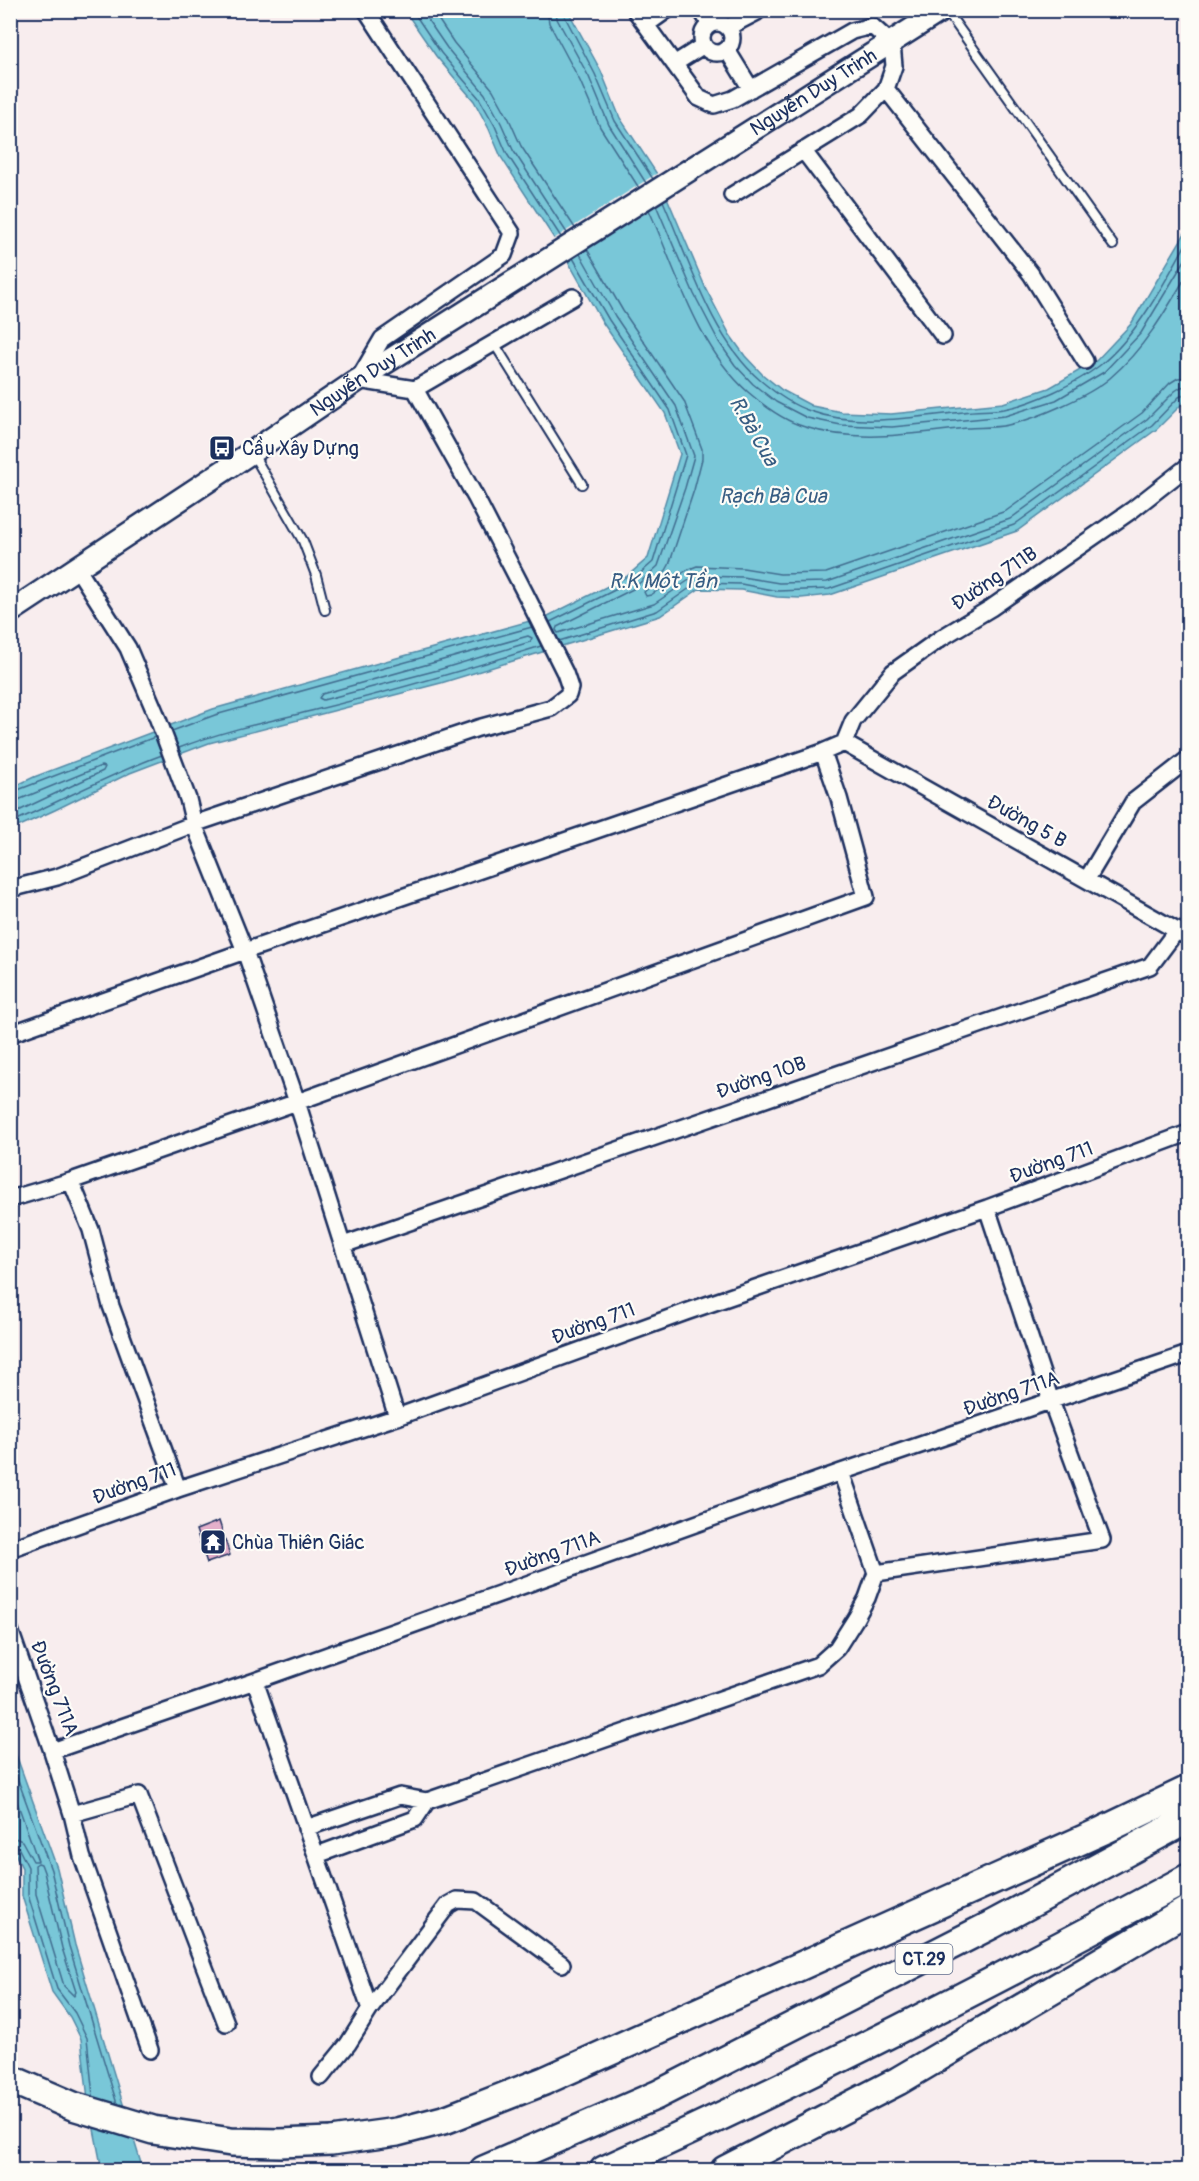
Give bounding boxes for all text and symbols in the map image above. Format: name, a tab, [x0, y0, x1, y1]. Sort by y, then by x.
street label: Nguyễn Duy Trinh	[745, 43, 881, 142]
street label: Nguyễn Duy Trinh	[305, 322, 440, 422]
water label: R.Bà Cua	[723, 392, 785, 472]
bus stop icon: Cầu Xây Dựng	[207, 433, 237, 463]
place label: Cầu Xây Dựng	[242, 436, 359, 461]
water label: Rạch Bà Cua	[719, 483, 828, 510]
street label: Đường 711B	[947, 541, 1042, 616]
water label: R.K Một Tần	[609, 568, 718, 595]
street label: Đường 5 B	[983, 789, 1071, 854]
street label: Đường 10B	[713, 1050, 809, 1105]
street label: Đường 711	[1006, 1136, 1096, 1189]
street label: Đường 711	[548, 1297, 638, 1350]
street label: Đường 711A	[960, 1365, 1063, 1422]
street label: Đường 711	[89, 1457, 179, 1510]
street label: Đường 711A	[501, 1525, 603, 1582]
temple icon: Chùa Thiên Giác	[198, 1527, 228, 1557]
place label: Chùa Thiên Giác	[232, 1530, 365, 1555]
street label: Đường 711A	[25, 1637, 84, 1739]
road number: CT.29	[896, 1944, 952, 1974]

